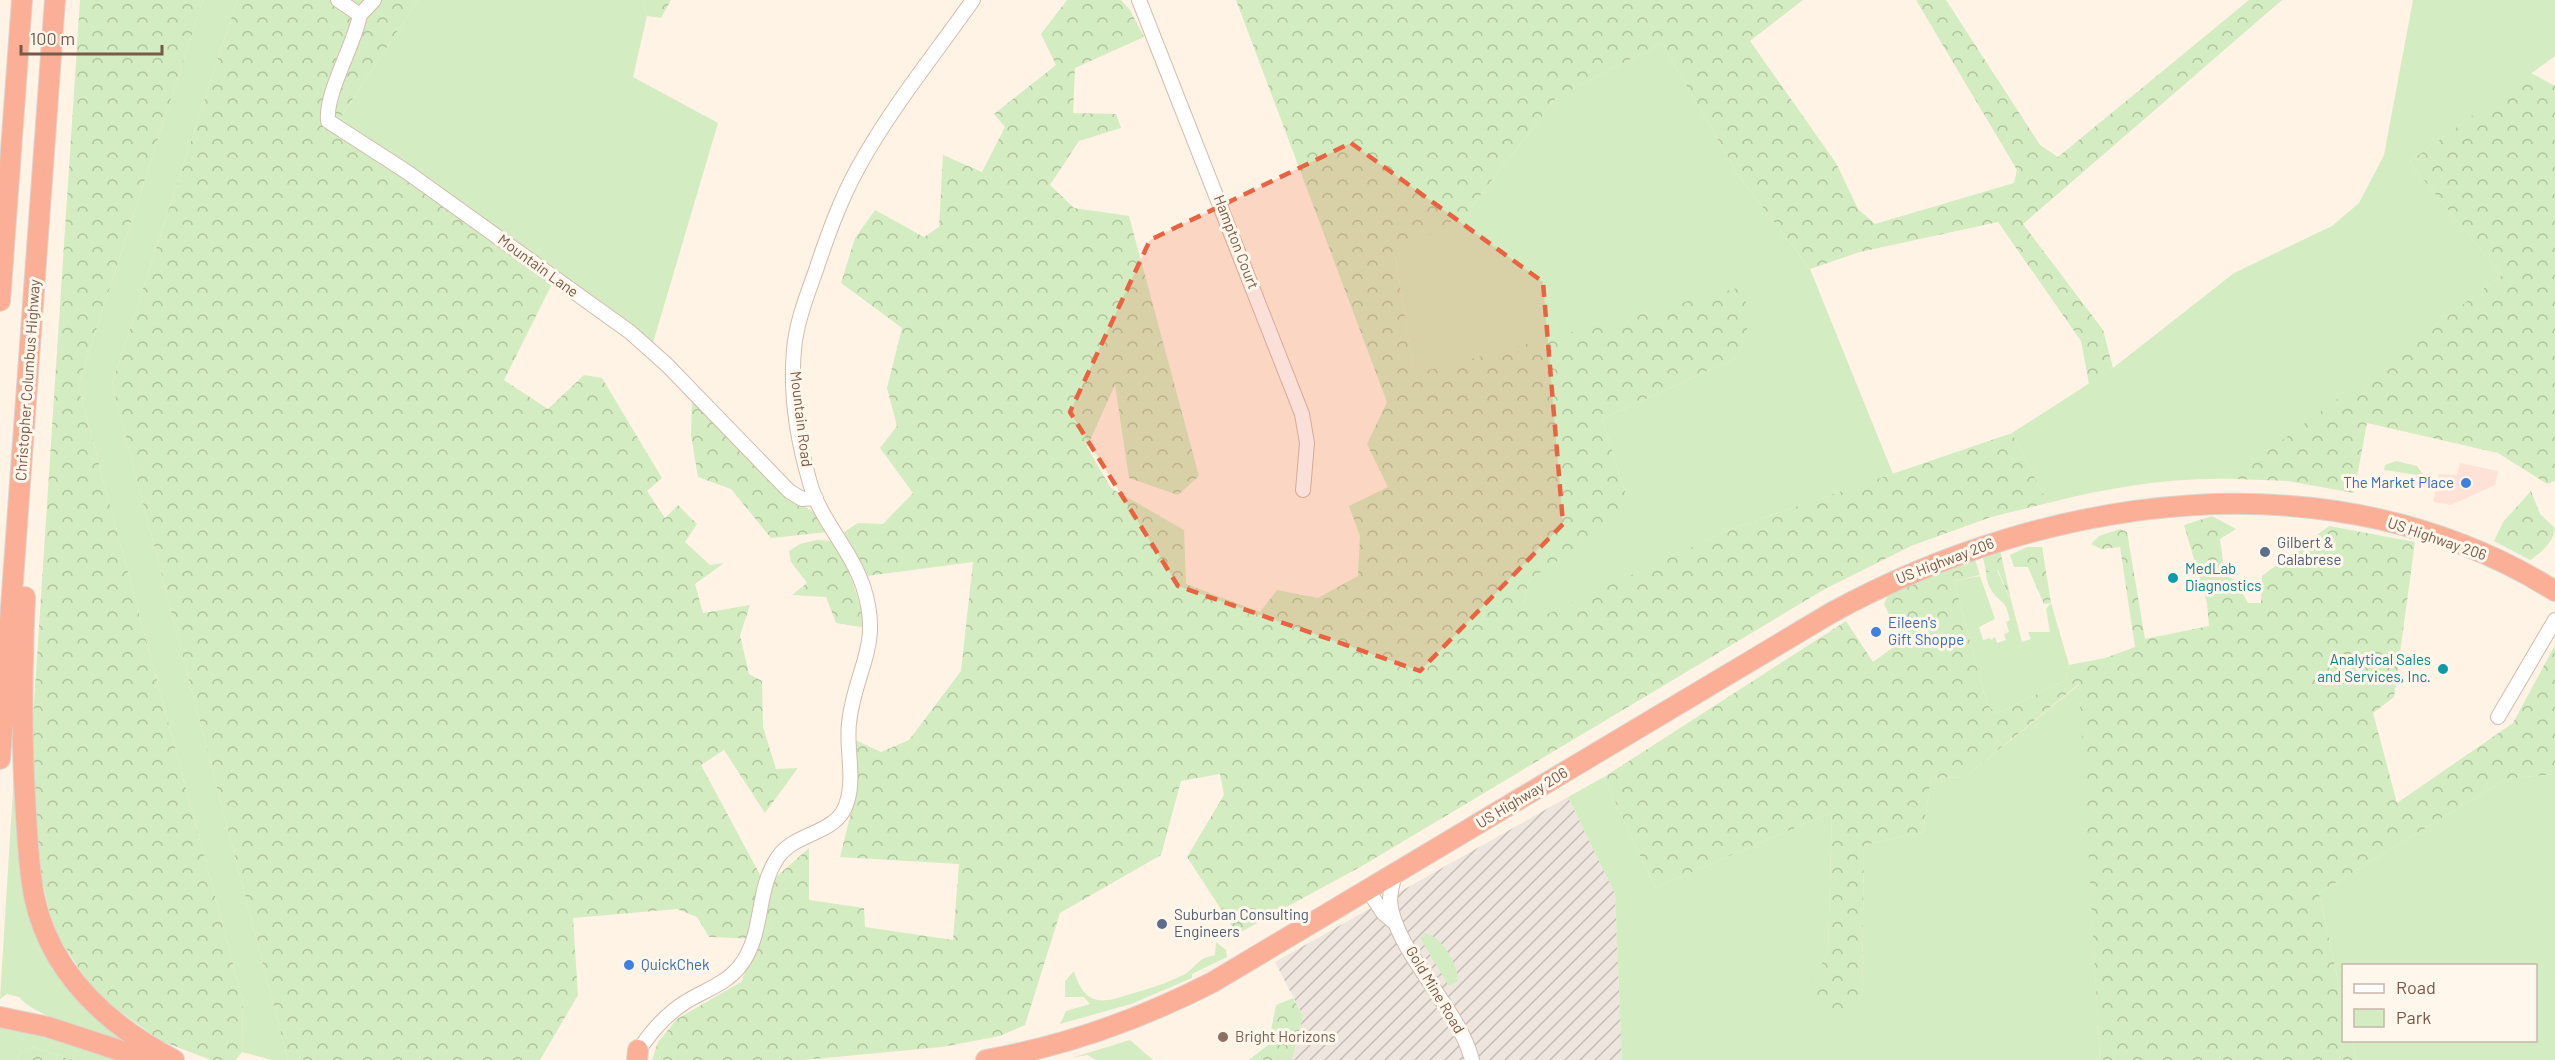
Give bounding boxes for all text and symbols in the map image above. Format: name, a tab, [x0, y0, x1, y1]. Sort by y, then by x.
scale bar	[21, 18, 162, 56]
text: 100 m	[30, 27, 75, 49]
street label: Hampton Court	[1211, 192, 1263, 291]
street label: Mountain Lane	[495, 230, 582, 300]
street label: Christopher Columbus Highway	[11, 278, 43, 481]
street label: Mountain Road	[787, 370, 817, 468]
place label: The Market Place	[2343, 473, 2454, 491]
marker: The Market Place	[2459, 476, 2473, 490]
street label: US Highway 206	[2385, 513, 2489, 563]
street label: US Highway 206	[1893, 533, 1996, 587]
place label: Gilbert & Calabrese	[2277, 533, 2341, 568]
marker: Gilbert & Calabrese	[2258, 545, 2272, 559]
place label: MedLab Diagnostics	[2185, 559, 2261, 594]
marker: MedLab Diagnostics	[2166, 571, 2180, 585]
place label: Eileen's Gift Shoppe	[1888, 613, 1964, 648]
marker: Eileen's Gift Shoppe	[1869, 625, 1883, 639]
place label: Analytical Sales and Services, Inc.	[2317, 650, 2431, 685]
marker: Analytical Sales and Services, Inc.	[2436, 662, 2450, 676]
street label: US Highway 206	[1472, 763, 1570, 832]
place label: Suburban Consulting Engineers	[1174, 905, 1309, 940]
marker: Suburban Consulting Engineers	[1155, 917, 1169, 931]
street label: Gold Mine Road	[1403, 943, 1469, 1036]
place label: QuickChek	[641, 955, 710, 973]
marker: QuickChek	[622, 958, 636, 972]
legend	[2342, 964, 2537, 1042]
text: Road	[2396, 976, 2436, 998]
text: Park	[2396, 1006, 2431, 1028]
place label: Bright Horizons	[1235, 1027, 1336, 1045]
marker: Bright Horizons	[1216, 1030, 1230, 1044]

